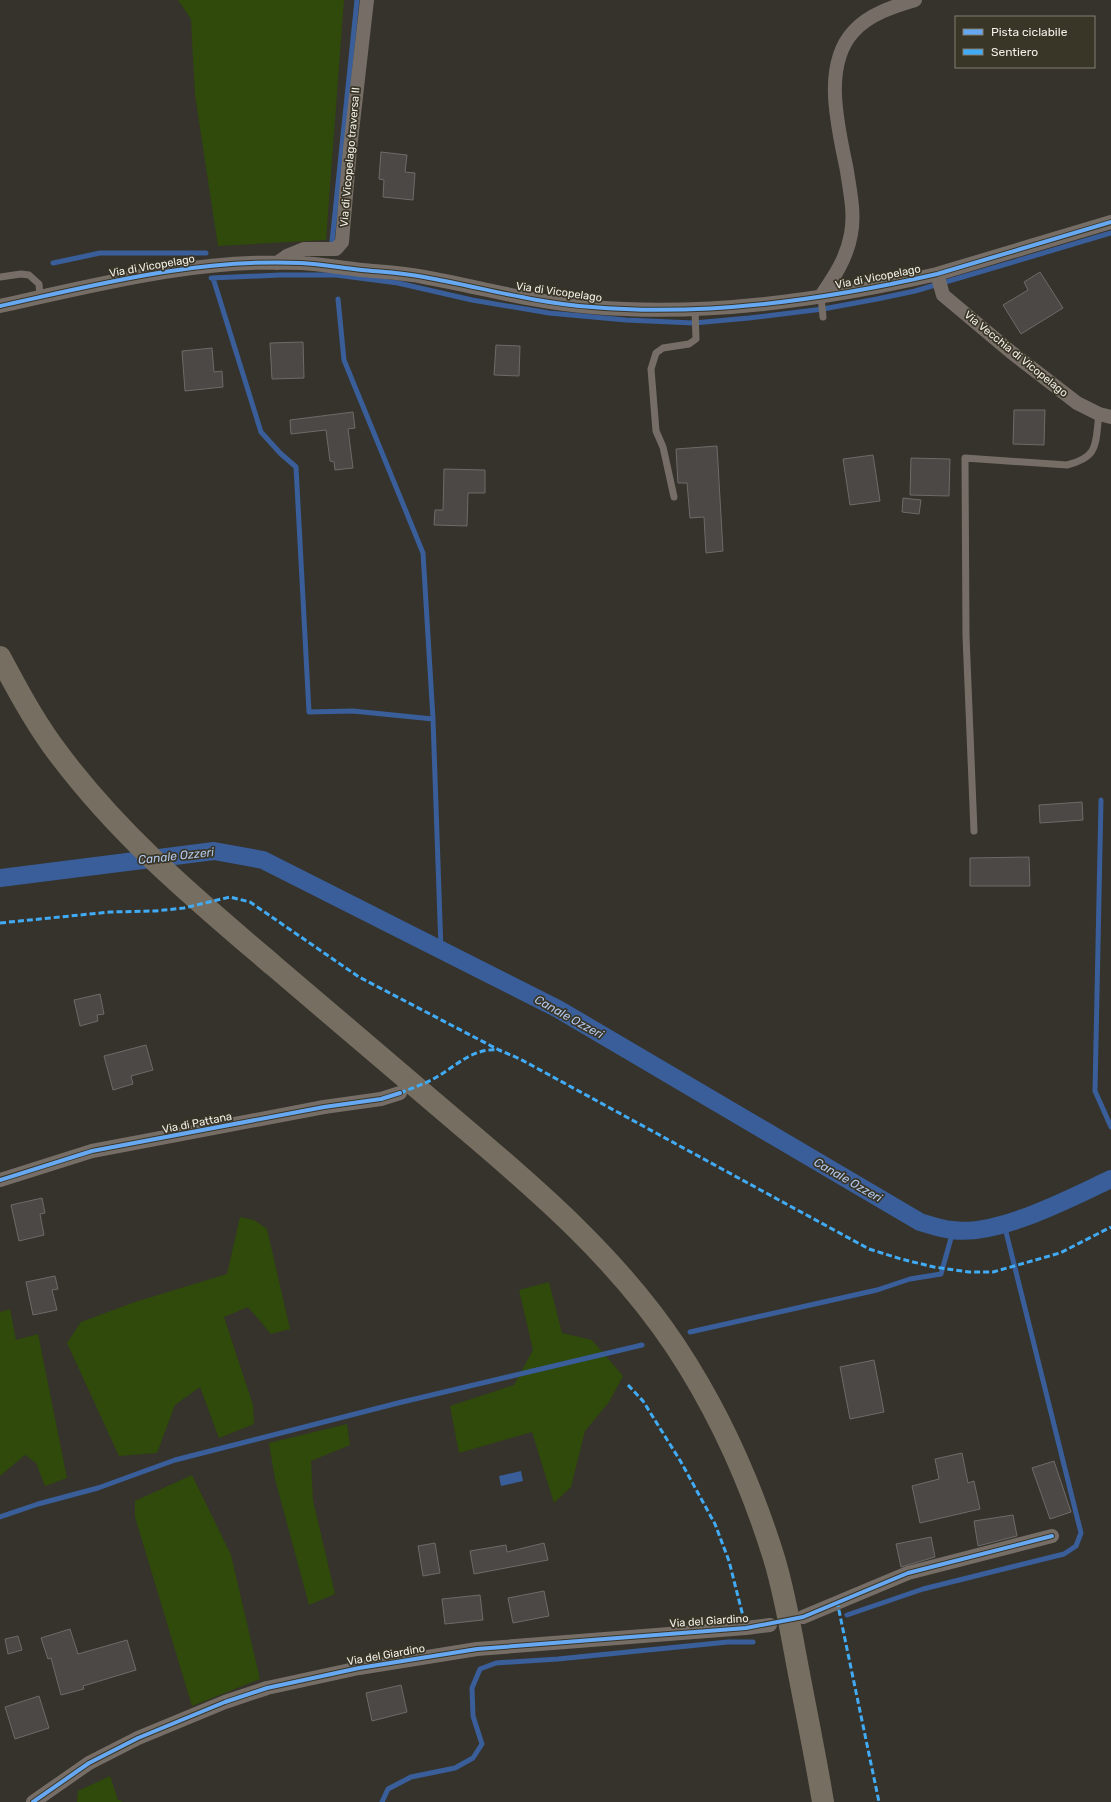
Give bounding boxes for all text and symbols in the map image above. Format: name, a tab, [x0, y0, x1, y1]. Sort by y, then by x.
legend	[955, 16, 1095, 68]
text: Pista ciclabile	[991, 25, 1068, 39]
text: Sentiero	[991, 45, 1038, 59]
street label: Via di Vicopelago traversa II	[337, 87, 363, 227]
street label: Via di Vicopelago	[108, 252, 196, 280]
street label: Via di Vicopelago	[834, 262, 922, 292]
street label: Via di Vicopelago	[515, 280, 603, 304]
street label: Via Vecchia di Vicopelago	[962, 308, 1070, 400]
water label: Canale Ozzeri	[137, 845, 216, 867]
water label: Canale Ozzeri	[532, 992, 607, 1042]
street label: Via di Pattana	[161, 1110, 233, 1136]
water label: Canale Ozzeri	[811, 1155, 885, 1206]
street label: Via del Giardino	[669, 1612, 749, 1630]
street label: Via del Giardino	[346, 1642, 426, 1668]

